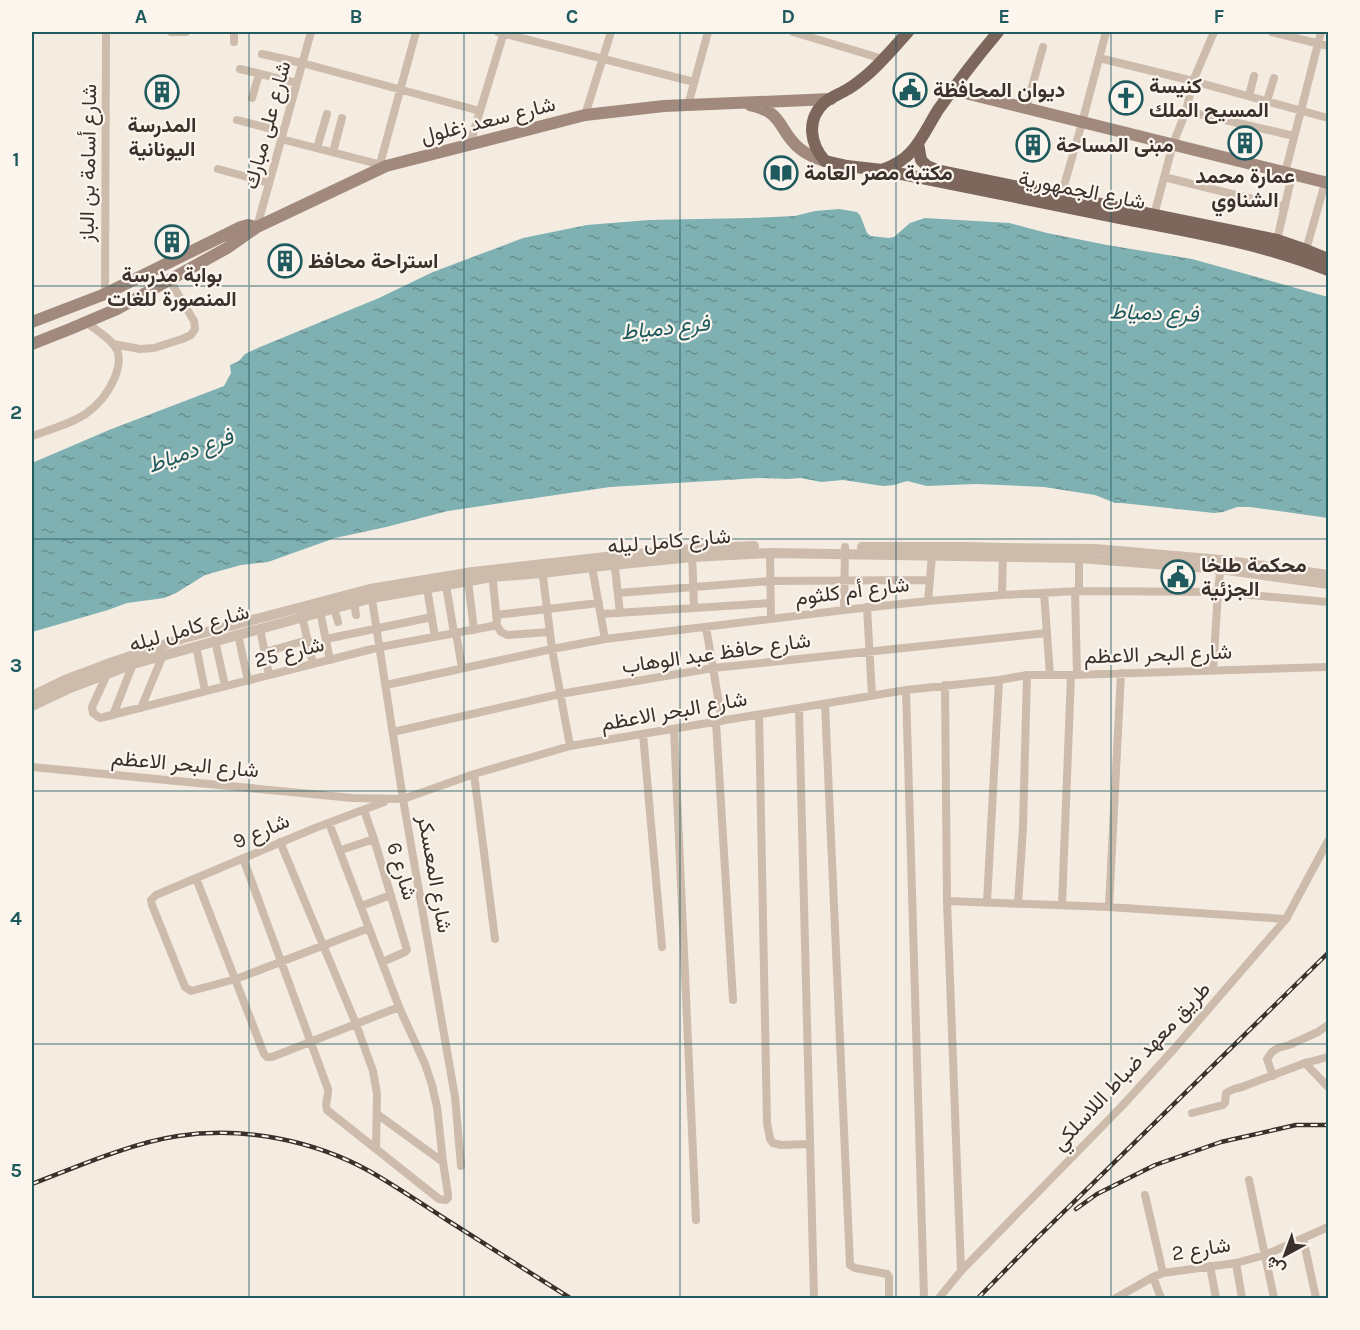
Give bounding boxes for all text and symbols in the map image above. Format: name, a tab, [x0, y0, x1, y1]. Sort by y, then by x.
text: A	[135, 5, 148, 28]
text: B	[350, 5, 362, 28]
text: C	[566, 5, 578, 28]
text: D	[781, 5, 795, 28]
text: E	[998, 5, 1010, 28]
text: F	[1214, 5, 1225, 28]
street label: شارع على مبارك	[238, 58, 298, 192]
public building icon: ديوان المحافظة	[892, 72, 928, 108]
building icon: المدرسة اليونانية	[144, 74, 180, 110]
place label: كنيسة المسيح الملك	[1149, 74, 1269, 124]
place label: ديوان المحافظة	[933, 78, 1065, 103]
church icon: كنيسة المسيح الملك	[1108, 80, 1144, 116]
street label: شارع أسامة بن الباز	[75, 84, 103, 243]
street label: شارع سعد زغلول	[418, 92, 558, 150]
place label: المدرسة اليونانية	[127, 113, 197, 162]
building icon: عمارة محمد الشناوي	[1227, 125, 1263, 161]
building icon: مبنى المساحة	[1015, 127, 1051, 163]
place label: مبنى المساحة	[1056, 133, 1174, 157]
text: 1	[12, 148, 20, 171]
library icon: مكتبة مصر العامة	[763, 155, 799, 191]
place label: مكتبة مصر العامة	[804, 161, 953, 186]
place label: عمارة محمد الشناوي	[1195, 164, 1295, 217]
street label: شارع الجمهورية	[1016, 166, 1148, 216]
building icon: بوابة مدرسة المنصورة للغات	[154, 224, 190, 260]
building icon: استراحة محافظ	[267, 243, 303, 279]
place label: استراحة محافظ	[308, 249, 438, 274]
place label: بوابة مدرسة المنصورة للغات	[107, 263, 237, 312]
water label: فرع دمياط	[1109, 298, 1200, 330]
water label: فرع دمياط	[619, 310, 712, 348]
text: 2	[10, 401, 22, 424]
water label: فرع دمياط	[144, 423, 238, 480]
street label: شارع كامل ليله	[606, 524, 732, 560]
place label: محكمة طلخا الجزئية	[1201, 553, 1307, 602]
public building icon: محكمة طلخا الجزئية	[1160, 559, 1196, 595]
street label: شارع أم كلثوم	[793, 572, 911, 612]
street label: شارع كامل ليله	[126, 599, 252, 658]
street label: شارع حافظ عبد الوهاب	[620, 628, 812, 680]
street label: شارع 25	[252, 632, 327, 674]
street label: شارع البحر الاعظم	[1084, 639, 1232, 671]
text: 3	[10, 654, 22, 677]
street label: شارع البحر الاعظم	[599, 686, 749, 738]
street label: شارع البحر الاعظم	[110, 746, 260, 784]
street label: شارع 9	[229, 808, 294, 855]
street label: شارع المعسكر	[411, 812, 457, 935]
street label: شارع 6	[380, 839, 422, 903]
text: 4	[10, 907, 22, 930]
street label: طريق معهد ضباط اللاسلكي	[1047, 977, 1219, 1159]
text: 5	[10, 1159, 22, 1182]
north arrow	[1255, 1225, 1315, 1285]
street label: شارع 2	[1170, 1233, 1233, 1267]
text: ش	[1262, 1252, 1289, 1279]

